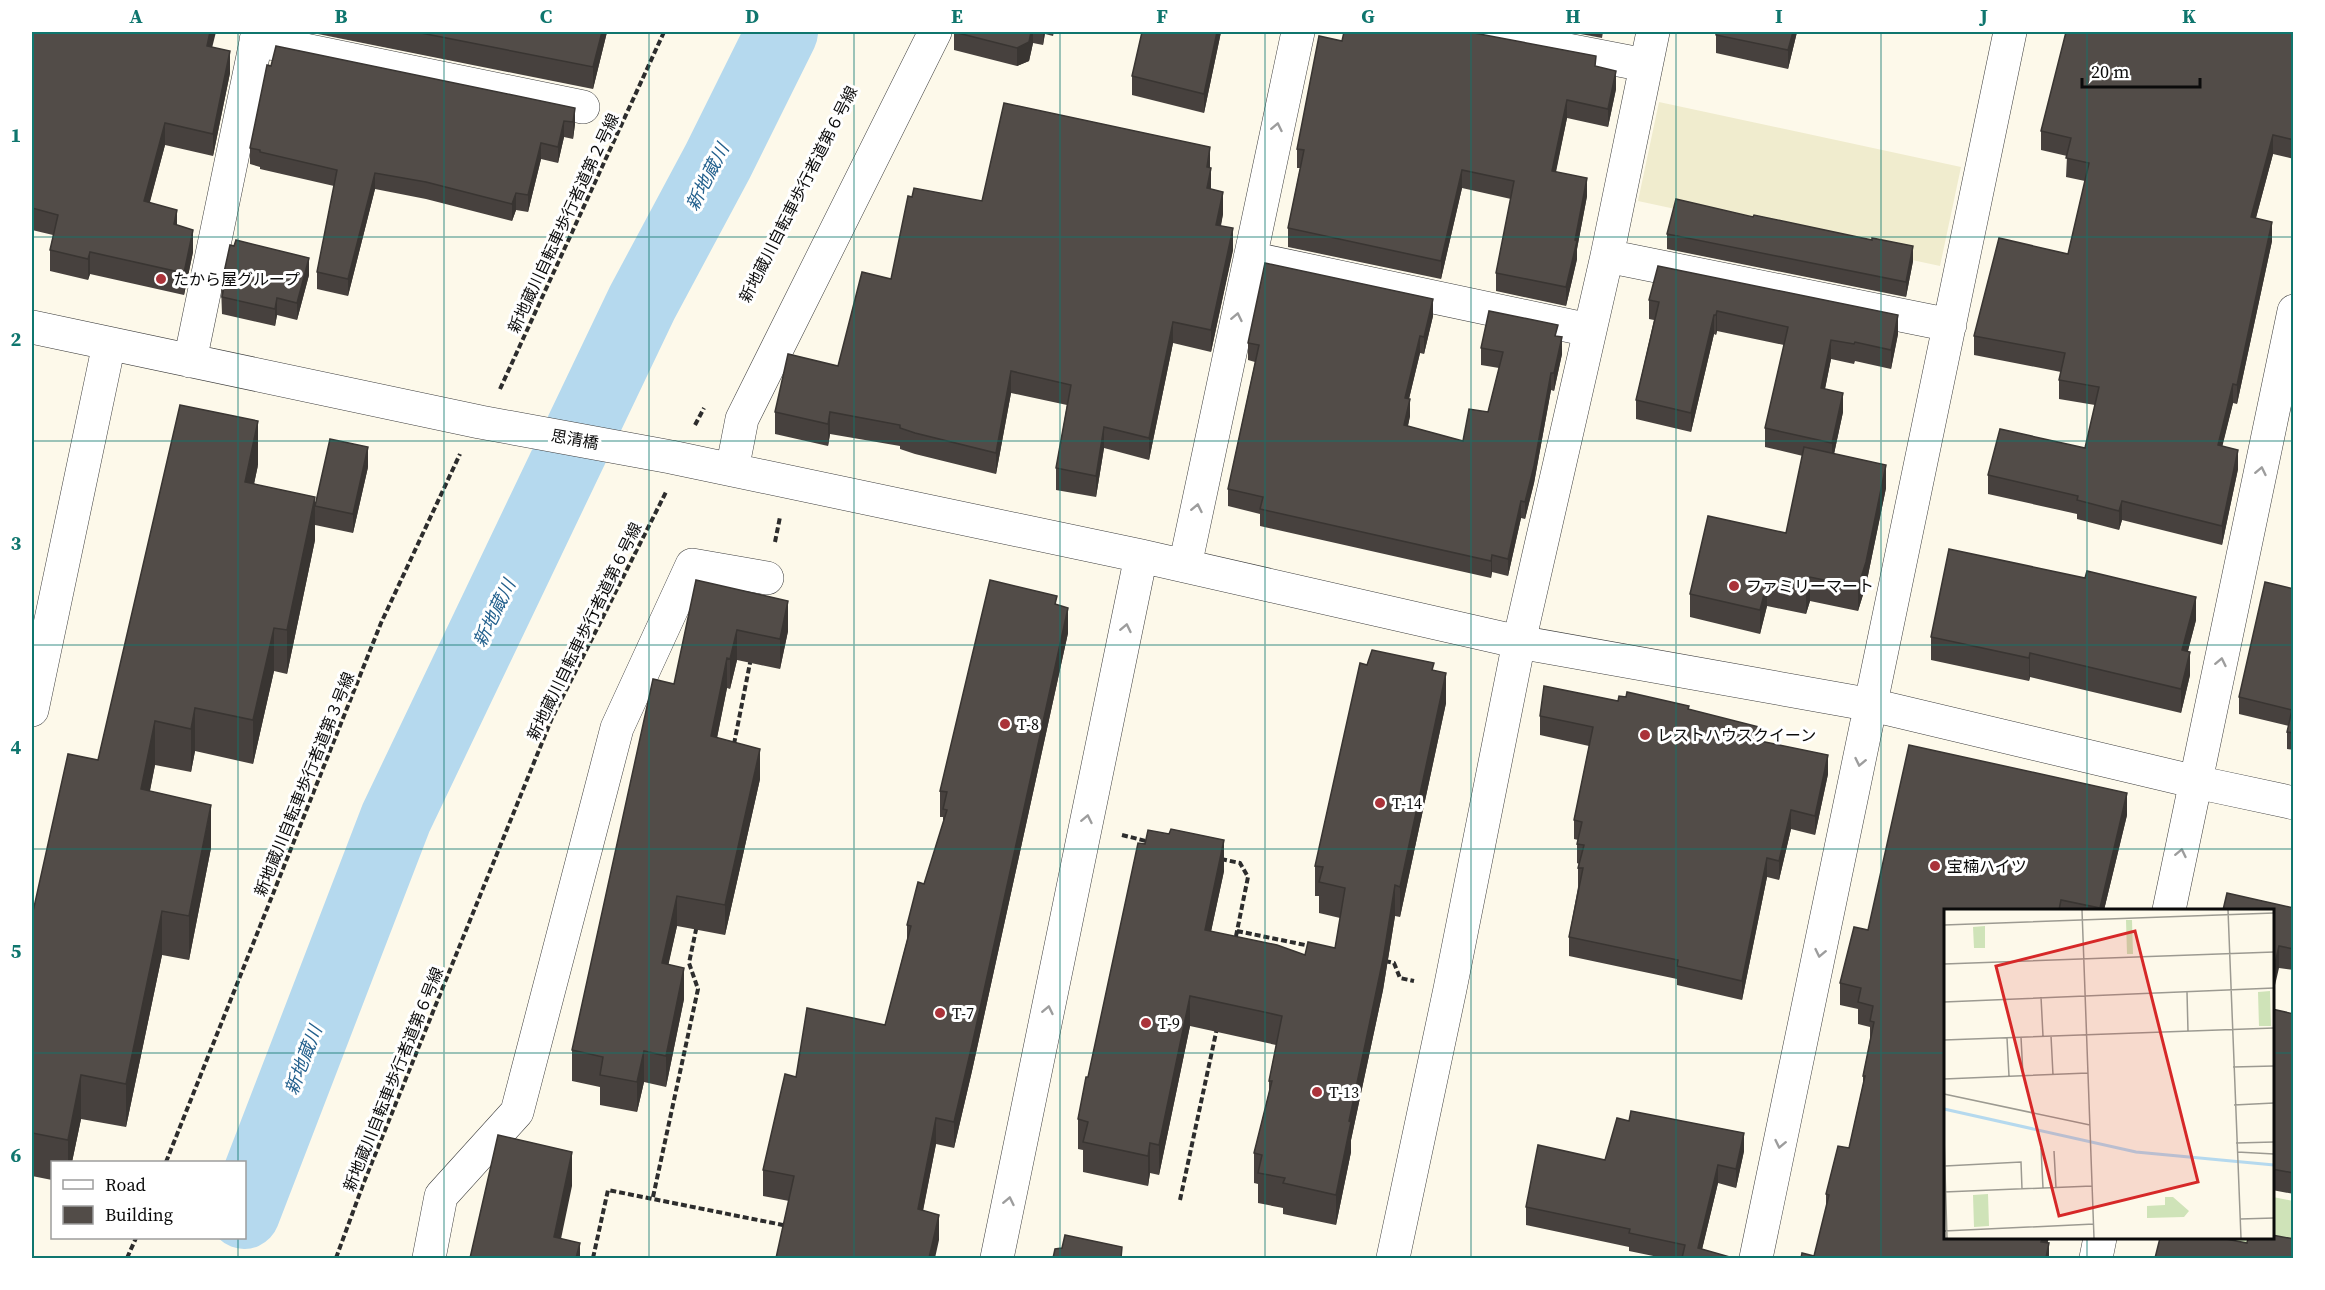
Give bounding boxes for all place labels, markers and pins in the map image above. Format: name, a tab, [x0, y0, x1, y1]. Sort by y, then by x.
place label: たから屋グループ	[173, 268, 300, 290]
marker: たから屋グループ	[154, 272, 168, 286]
place label: ファミリーマート	[1746, 575, 1874, 597]
marker: ファミリーマート	[1727, 579, 1741, 593]
place label: T-8	[1017, 713, 1039, 735]
marker: T-8	[998, 717, 1012, 731]
place label: レストハウスクイーン	[1657, 724, 1816, 746]
marker: レストハウスクイーン	[1638, 728, 1652, 742]
place label: T-14	[1392, 792, 1422, 814]
marker: T-14	[1373, 796, 1387, 810]
place label: 宝楠ハイツ	[1947, 855, 2027, 877]
marker: 宝楠ハイツ	[1928, 859, 1942, 873]
place label: T-7	[952, 1002, 974, 1024]
marker: T-7	[933, 1006, 947, 1020]
place label: T-9	[1158, 1012, 1180, 1034]
marker: T-9	[1139, 1016, 1153, 1030]
place label: T-13	[1329, 1081, 1359, 1103]
marker: T-13	[1310, 1085, 1324, 1099]

